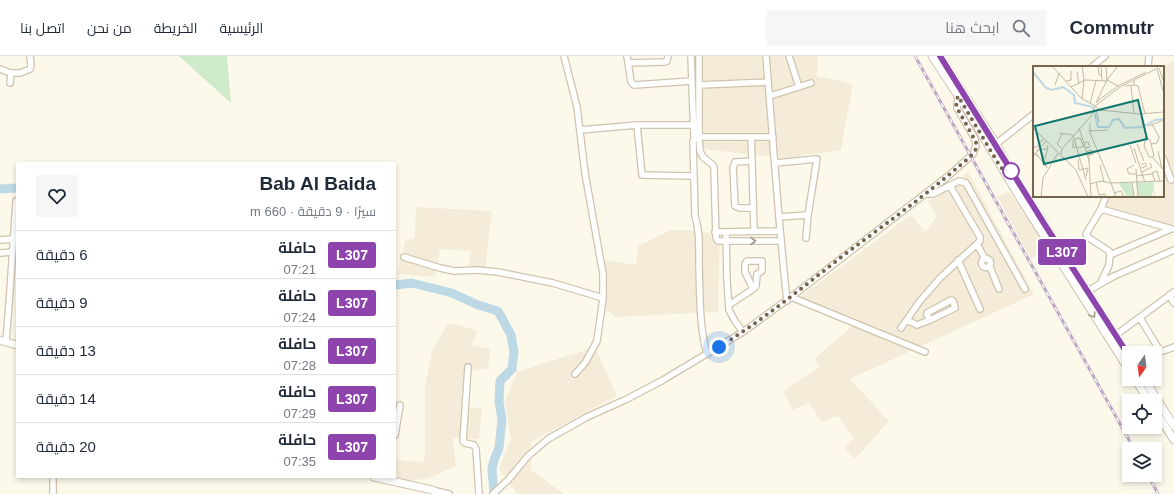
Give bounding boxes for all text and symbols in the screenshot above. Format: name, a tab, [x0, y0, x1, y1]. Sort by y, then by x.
search box	[766, 10, 1046, 46]
icon: search	[1010, 17, 1032, 39]
text: Commutr	[1070, 17, 1154, 38]
text: ابحث هنا	[945, 19, 1000, 36]
text: اتصل بنا	[20, 20, 65, 36]
text: من نحن	[87, 20, 132, 36]
text: الخريطة	[154, 20, 197, 36]
text: الرئيسية	[219, 20, 263, 36]
inset map	[1033, 66, 1164, 197]
unlabelled marker	[1002, 162, 1020, 180]
text: Bab Al Baida	[260, 173, 376, 194]
button: heart	[36, 175, 78, 217]
text: سيرًا · 9 دقيقة · 660 m	[250, 204, 376, 219]
one-way arrow	[750, 237, 756, 245]
text: حافلة	[278, 239, 316, 256]
line badge: L307	[1034, 239, 1090, 265]
text: L307	[1046, 244, 1078, 260]
text: 6 دقيقة	[36, 246, 88, 263]
text: L307	[336, 247, 368, 263]
text: 07:21	[284, 262, 316, 277]
text: حافلة	[278, 287, 316, 304]
text: 9 دقيقة	[36, 294, 88, 311]
text: L307	[336, 295, 368, 311]
text: 07:24	[284, 310, 316, 325]
one-way arrow	[1089, 311, 1096, 318]
text: حافلة	[278, 335, 316, 352]
your location	[709, 337, 729, 357]
text: 13 دقيقة	[36, 342, 96, 359]
text: L307	[336, 343, 368, 359]
north arrow	[1122, 346, 1162, 386]
map controls	[1122, 346, 1162, 482]
text: 07:28	[284, 358, 316, 373]
text: حافلة	[278, 383, 316, 400]
text: 14 دقيقة	[36, 390, 96, 407]
text: L307	[336, 391, 368, 407]
button: locate	[1122, 394, 1162, 434]
text: 07:29	[284, 406, 316, 421]
text: حافلة	[278, 431, 316, 448]
text: 20 دقيقة	[36, 438, 96, 455]
text: L307	[336, 439, 368, 455]
button: layers	[1122, 442, 1162, 482]
text: 07:35	[284, 454, 316, 469]

